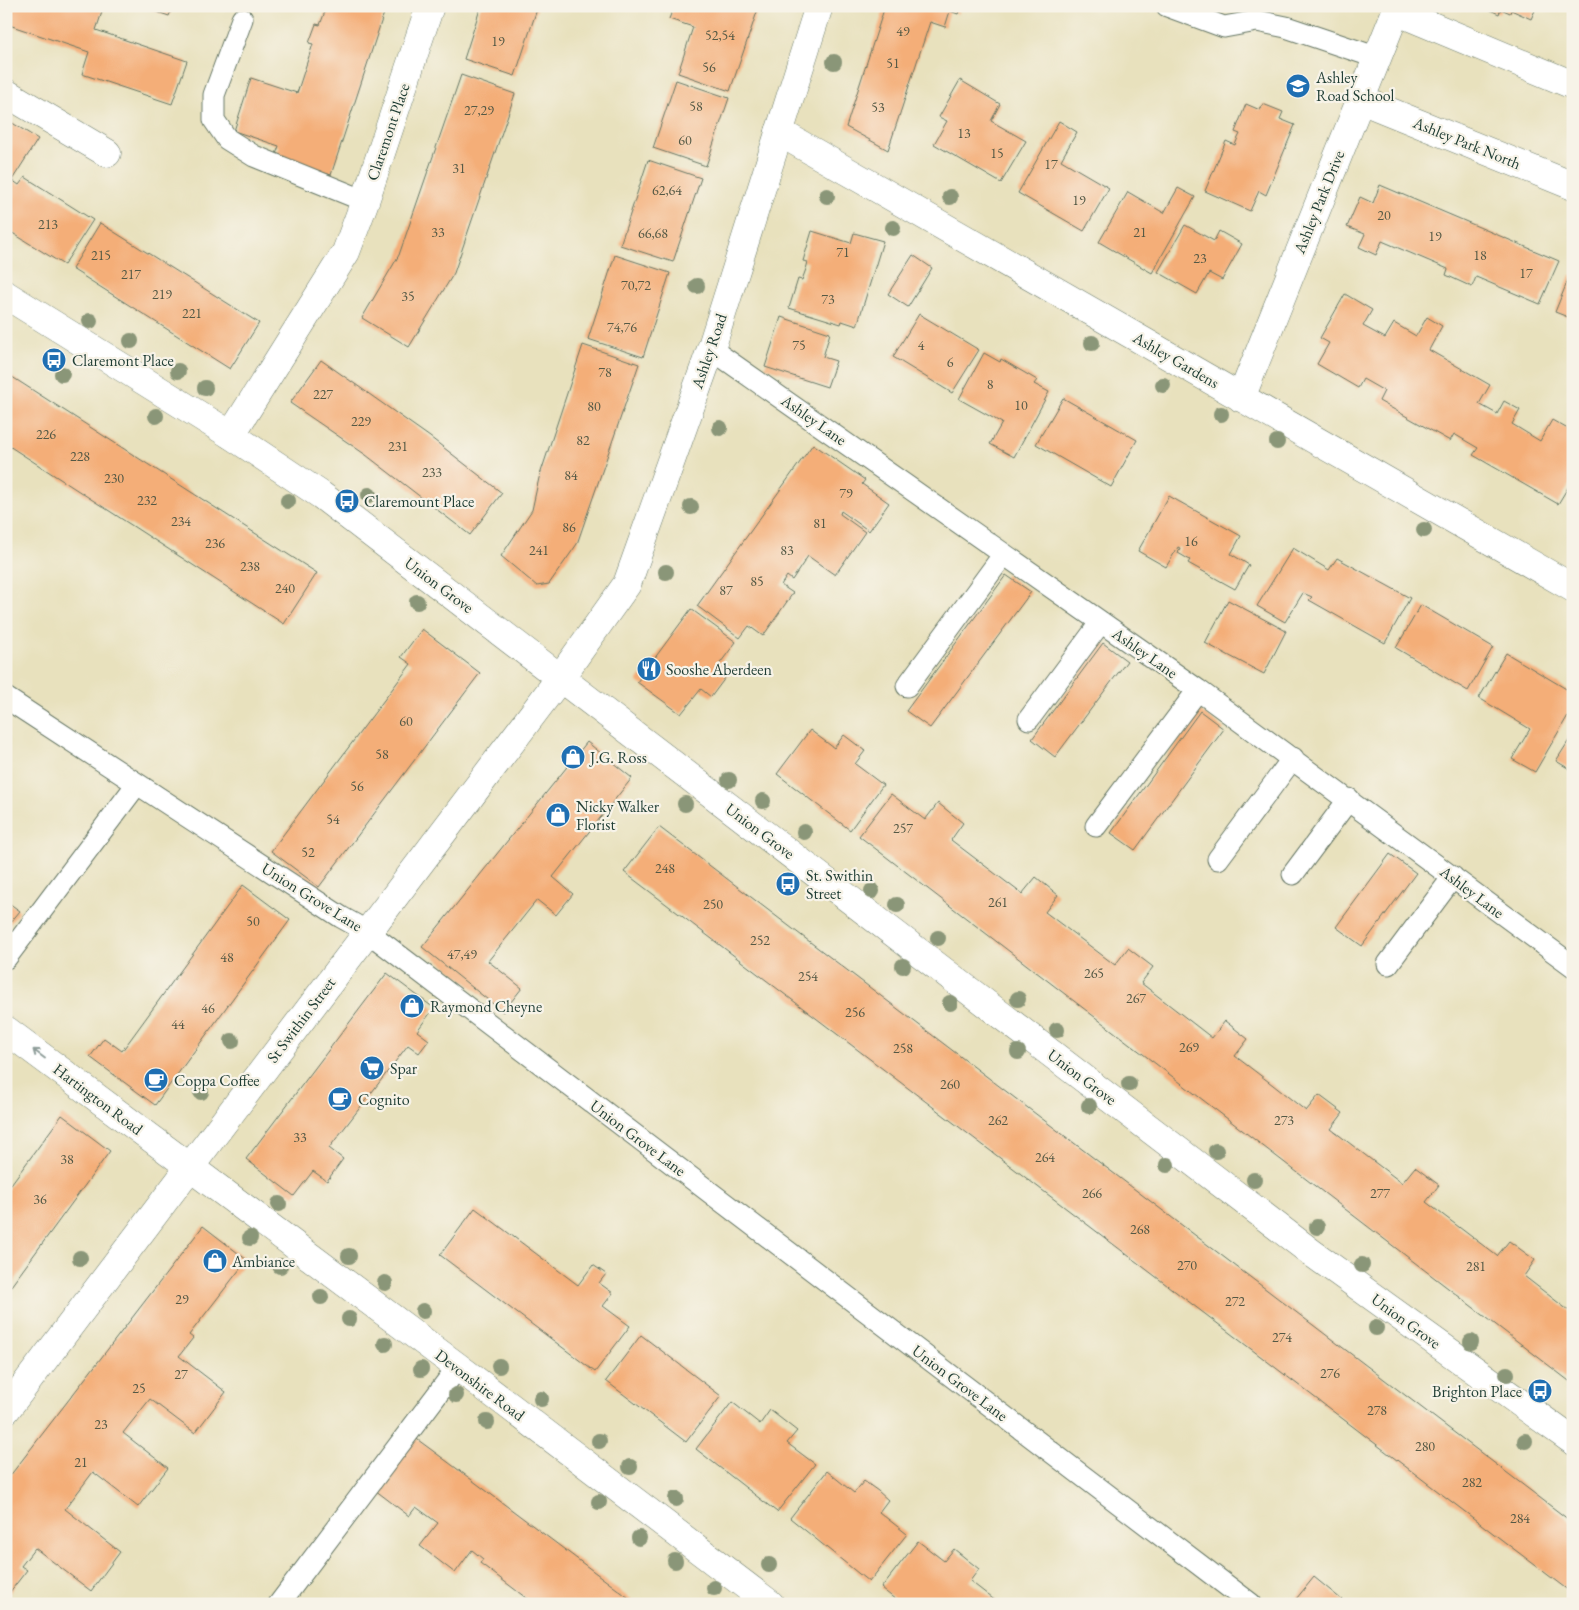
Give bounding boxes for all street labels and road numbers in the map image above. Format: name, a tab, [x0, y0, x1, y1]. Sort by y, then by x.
street label: Claremont Place	[362, 81, 414, 183]
street label: Ashley Park North	[1409, 111, 1524, 174]
street label: Ashley Park Drive	[1288, 147, 1349, 258]
street label: Ashley Road	[686, 310, 732, 392]
street label: Ashley Gardens	[1128, 326, 1223, 393]
street label: Ashley Lane	[776, 389, 851, 450]
street label: Union Grove	[400, 552, 478, 618]
street label: Ashley Lane	[1107, 622, 1182, 683]
street label: Union Grove	[721, 798, 799, 864]
street label: Union Grove Lane	[258, 858, 366, 936]
street label: Ashley Lane	[1435, 860, 1508, 923]
street label: St Swithin Street	[262, 973, 340, 1067]
street label: Union Grove	[1043, 1044, 1121, 1110]
street label: Hartington Road	[49, 1058, 148, 1140]
street label: Union Grove Lane	[586, 1095, 690, 1181]
street label: Union Grove	[1367, 1289, 1445, 1353]
street label: Union Grove Lane	[908, 1340, 1012, 1426]
street label: Devonshire Road	[431, 1344, 530, 1426]

